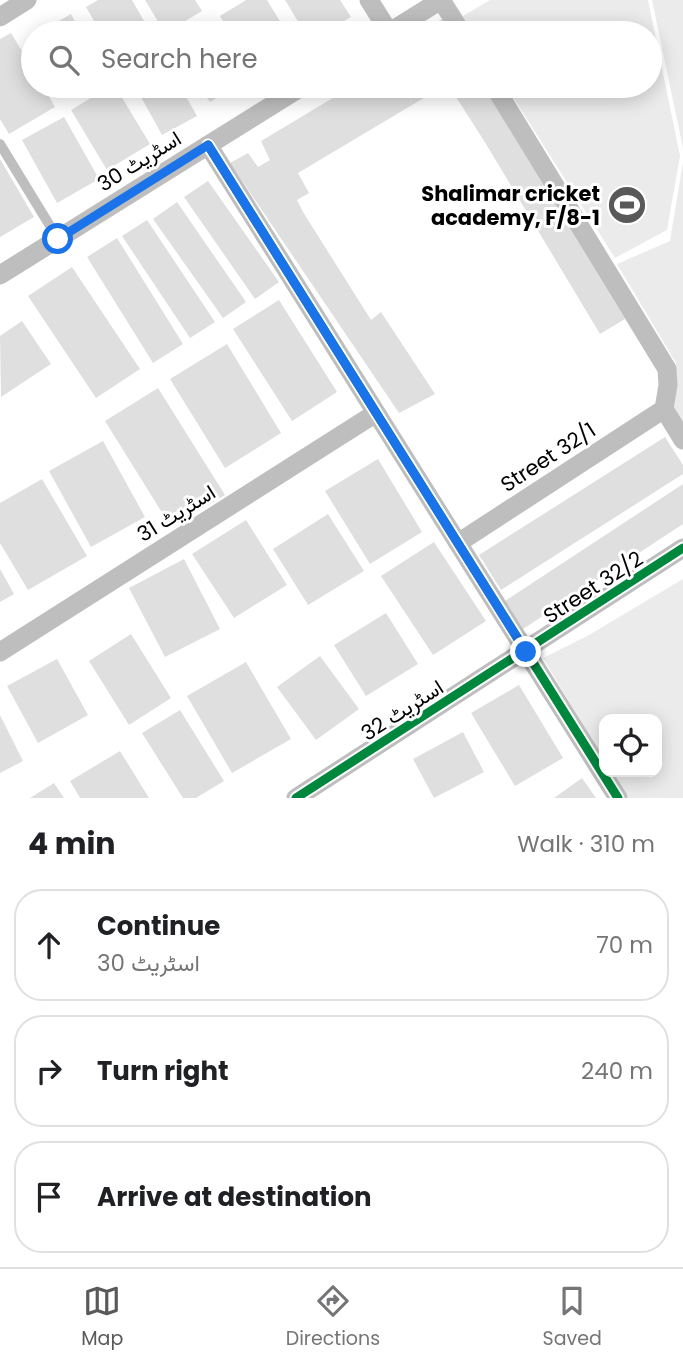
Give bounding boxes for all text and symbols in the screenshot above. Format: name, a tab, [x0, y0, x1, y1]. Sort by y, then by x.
search box	[21, 21, 662, 98]
icon: search	[45, 41, 83, 79]
text: Search here	[101, 41, 258, 77]
street label: اسٹریٹ 30	[92, 124, 186, 198]
place label: Shalimar cricket academy, F/8-1	[421, 179, 600, 232]
sports icon: Shalimar cricket academy, F/8-1	[606, 184, 648, 226]
route start	[42, 223, 73, 254]
street label: Street 32/1	[495, 415, 601, 499]
street label: اسٹریٹ 31	[131, 478, 221, 548]
street label: Street 32/2	[537, 544, 649, 630]
route end	[510, 636, 541, 667]
street label: اسٹریٹ 32	[355, 673, 449, 747]
map controls	[599, 714, 662, 777]
button: locate	[599, 714, 662, 777]
text: 4 min	[28, 822, 116, 865]
text: Walk · 310 m	[517, 828, 655, 860]
text: Continue	[97, 908, 220, 944]
icon: ahead	[30, 926, 68, 964]
text: 70 m	[596, 929, 653, 961]
text: اسٹریٹ 30	[97, 947, 200, 979]
icon: right	[30, 1052, 68, 1090]
text: Turn right	[97, 1053, 229, 1089]
text: 240 m	[581, 1055, 653, 1087]
icon: arrive	[30, 1178, 68, 1216]
text: Arrive at destination	[97, 1179, 372, 1215]
tab: Map	[81, 1282, 123, 1353]
tab: Directions	[286, 1282, 380, 1353]
tab: Saved	[543, 1282, 602, 1353]

